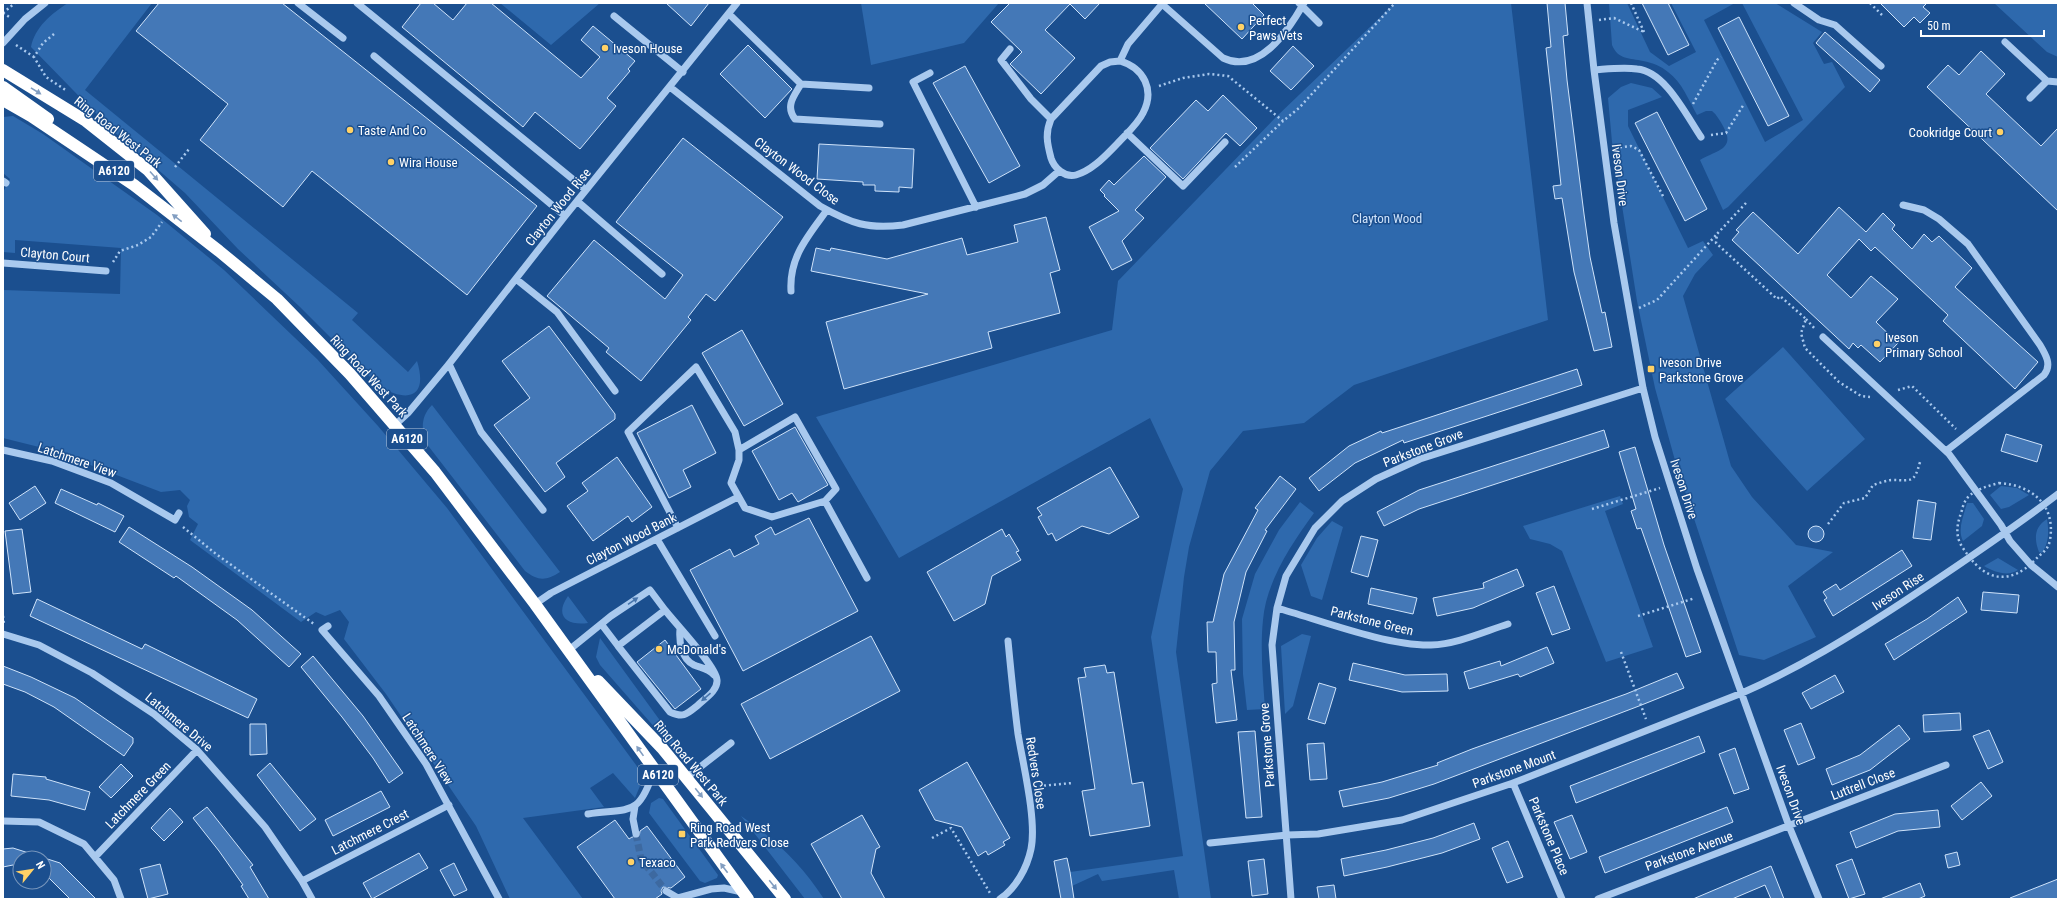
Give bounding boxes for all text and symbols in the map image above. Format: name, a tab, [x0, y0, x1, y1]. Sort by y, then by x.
scale bar	[1921, 12, 2044, 38]
place label: Perfect Paws Vets	[1249, 13, 1303, 43]
text: 50 m	[1927, 19, 1951, 33]
marker: Perfect Paws Vets	[1236, 22, 1246, 32]
place label: Iveson House	[613, 41, 682, 56]
marker: Iveson House	[600, 43, 610, 53]
one-way arrow	[30, 87, 42, 94]
street label: Ring Road West Park	[71, 93, 165, 171]
place label: Taste And Co	[358, 123, 426, 138]
marker: Taste And Co	[345, 125, 355, 135]
place label: Cookridge Court	[1909, 125, 1992, 140]
marker: Cookridge Court	[1995, 127, 2005, 137]
street label: Clayton Wood Close	[752, 134, 842, 208]
street label: Iveson Drive	[1609, 143, 1631, 207]
place label: Wira House	[399, 155, 458, 170]
marker: Wira House	[386, 157, 396, 167]
road number: A6120	[94, 161, 134, 181]
street label: Clayton Wood Rise	[522, 165, 594, 249]
one-way arrow	[149, 171, 159, 181]
park label: Clayton Wood	[1352, 211, 1422, 226]
one-way arrow	[171, 214, 182, 222]
street label: Clayton Court	[20, 244, 91, 266]
place label: Iveson Primary School	[1885, 330, 1963, 360]
street label: Ring Road West Park	[327, 332, 411, 420]
marker: Iveson Primary School	[1872, 339, 1882, 349]
place label: Iveson Drive Parkstone Grove	[1659, 355, 1743, 385]
marker: Iveson Drive Parkstone Grove	[1646, 364, 1656, 374]
street label: Parkstone Grove	[1381, 426, 1465, 470]
road number: A6120	[387, 429, 427, 449]
street label: Latchmere View	[36, 440, 119, 481]
street label: Iveson Drive	[1667, 457, 1701, 521]
street label: Clayton Wood Bank	[583, 510, 679, 568]
street label: Iveson Rise	[1869, 569, 1927, 613]
one-way arrow	[628, 597, 638, 605]
street label: Parkstone Green	[1329, 603, 1415, 639]
place label: McDonald's	[667, 642, 726, 657]
marker: McDonald's	[654, 644, 664, 654]
street label: Latchmere Drive	[142, 689, 216, 755]
one-way arrow	[701, 693, 711, 702]
street label: Parkstone Grove	[1257, 702, 1277, 788]
street label: Latchmere View	[399, 710, 457, 788]
street label: Ring Road West Park	[651, 717, 731, 809]
street label: Redvers Close	[1023, 736, 1049, 810]
one-way arrow	[637, 746, 645, 756]
street label: Parkstone Mount	[1470, 747, 1558, 791]
street label: Latchmere Green	[102, 758, 174, 832]
street label: Iveson Drive	[1773, 763, 1809, 827]
road number: A6120	[638, 765, 678, 785]
street label: Luttrell Close	[1829, 765, 1897, 803]
one-way arrow	[694, 788, 703, 798]
street label: Parkstone Place	[1526, 795, 1572, 877]
street label: Latchmere Crest	[329, 806, 411, 858]
place label: Ring Road West Park Redvers Close	[690, 820, 789, 850]
street label: Parkstone Avenue	[1643, 828, 1735, 874]
marker: Ring Road West Park Redvers Close	[677, 829, 687, 839]
north arrow	[12, 850, 52, 890]
place label: Texaco	[639, 855, 676, 870]
marker: Texaco	[626, 857, 636, 867]
text: N	[33, 859, 48, 872]
one-way arrow	[720, 862, 729, 873]
one-way arrow	[769, 879, 778, 890]

